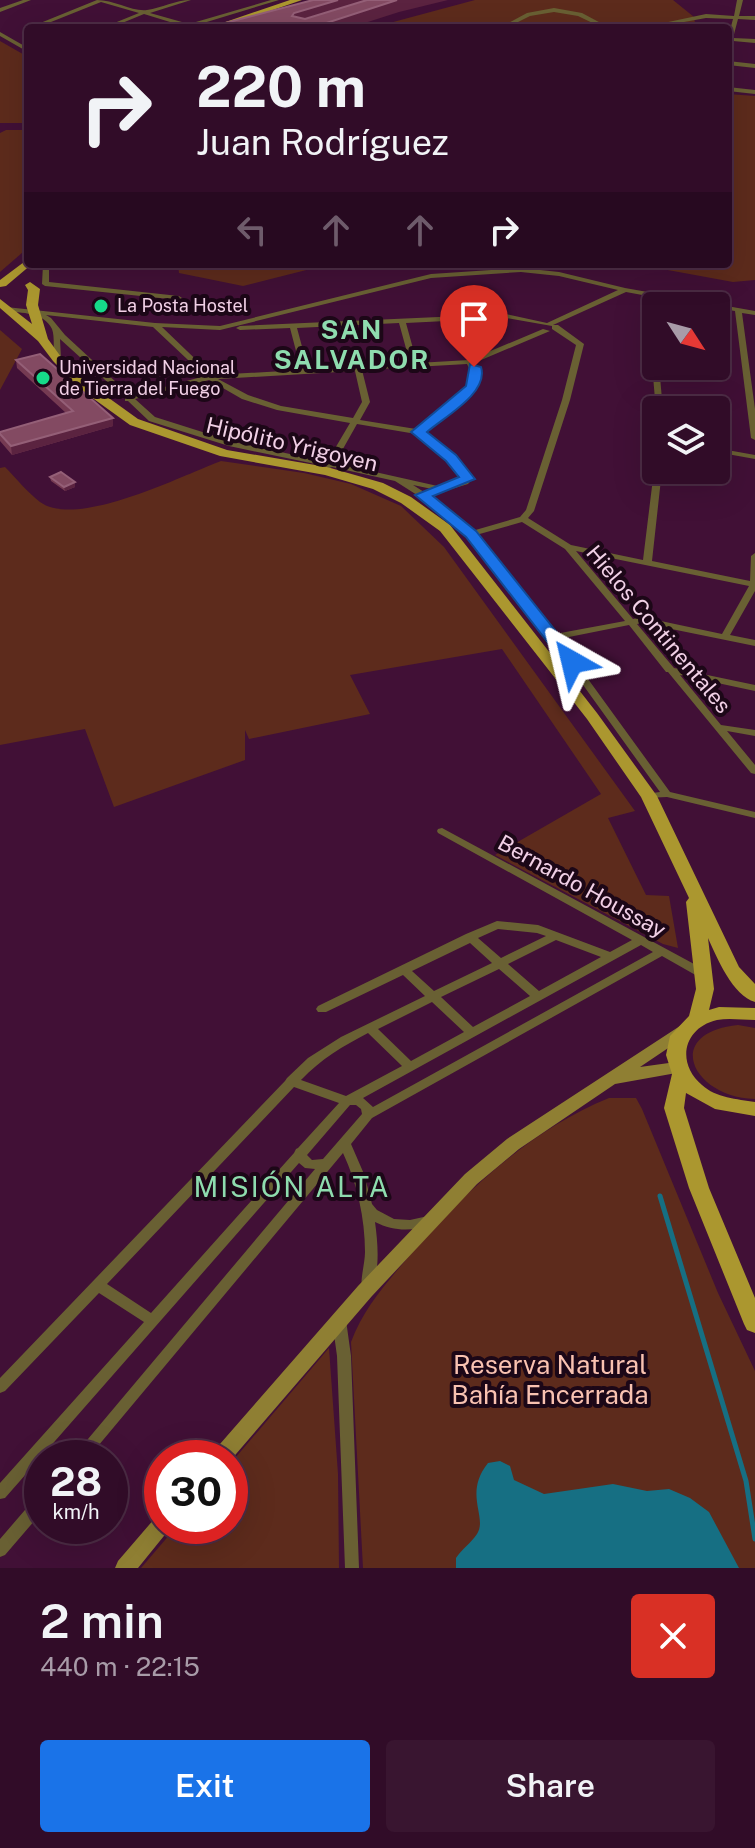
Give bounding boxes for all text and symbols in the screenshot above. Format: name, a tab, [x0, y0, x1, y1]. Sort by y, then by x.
text: 220 m	[196, 54, 366, 120]
icon: right	[64, 56, 168, 160]
text: Juan Rodríguez	[196, 121, 449, 163]
icon: left	[230, 208, 274, 252]
icon: ahead	[314, 208, 358, 252]
icon: ahead	[398, 208, 442, 252]
icon: right	[482, 208, 526, 252]
pin	[440, 285, 508, 367]
north arrow	[642, 292, 730, 380]
map controls	[642, 292, 730, 484]
place label: La Posta Hostel	[117, 295, 248, 316]
marker: La Posta Hostel	[92, 297, 110, 315]
icon: arrive	[452, 297, 496, 341]
district label: SAN SALVADOR	[274, 314, 430, 375]
place label: Universidad Nacional de Tierra del Fuego	[59, 357, 235, 399]
marker: Universidad Nacional de Tierra del Fuego	[34, 369, 52, 387]
button: layers	[642, 396, 730, 484]
street label: Hipólito Yrigoyen	[204, 412, 380, 476]
street label: Hielos Continentales	[581, 540, 737, 718]
position arrow	[530, 620, 614, 704]
street label: Bernardo Houssay	[494, 829, 671, 943]
district label: MISIÓN ALTA	[193, 1170, 391, 1203]
park label: Reserva Natural Bahía Encerrada	[451, 1349, 649, 1410]
speed limit sign: 30	[144, 1440, 248, 1544]
text: 28	[50, 1458, 102, 1505]
text: km/h	[52, 1500, 100, 1524]
text: 2 min	[40, 1592, 164, 1649]
button: close	[631, 1594, 715, 1678]
text: 440 m · 22:15	[40, 1651, 200, 1682]
button: Exit	[40, 1740, 370, 1832]
button: Share	[386, 1740, 715, 1832]

